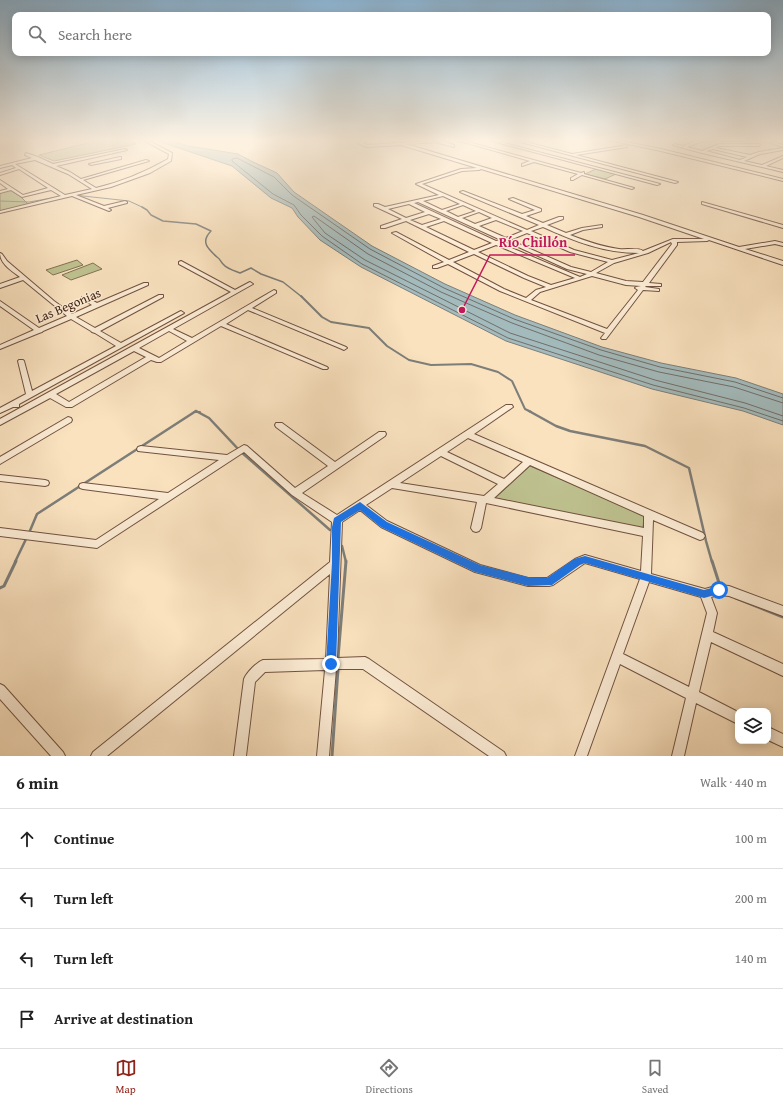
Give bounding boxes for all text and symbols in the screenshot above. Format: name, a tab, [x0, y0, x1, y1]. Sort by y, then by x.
search box	[12, 12, 771, 56]
icon: search	[26, 23, 48, 45]
text: Search here	[58, 24, 132, 45]
callout: Río Chillón	[490, 229, 575, 255]
text: Río Chillón	[499, 232, 568, 252]
street label: Las Begonias	[33, 283, 104, 328]
route start	[710, 581, 728, 599]
route end	[322, 655, 340, 673]
map controls	[735, 708, 771, 744]
button: layers	[735, 708, 771, 744]
text: 6 min	[16, 770, 58, 795]
text: Walk · 440 m	[700, 773, 767, 792]
icon: ahead	[16, 828, 38, 850]
text: Continue	[54, 828, 115, 849]
text: 100 m	[735, 829, 767, 848]
icon: left	[16, 888, 38, 910]
text: Turn left	[54, 888, 113, 909]
text: 200 m	[735, 889, 767, 908]
icon: left	[16, 948, 38, 970]
text: Turn left	[54, 948, 113, 969]
text: 140 m	[735, 949, 767, 968]
icon: arrive	[16, 1008, 38, 1030]
text: Arrive at destination	[54, 1008, 193, 1029]
tab: Map	[115, 1057, 137, 1097]
tab: Directions	[366, 1057, 413, 1097]
tab: Saved	[642, 1057, 668, 1097]

